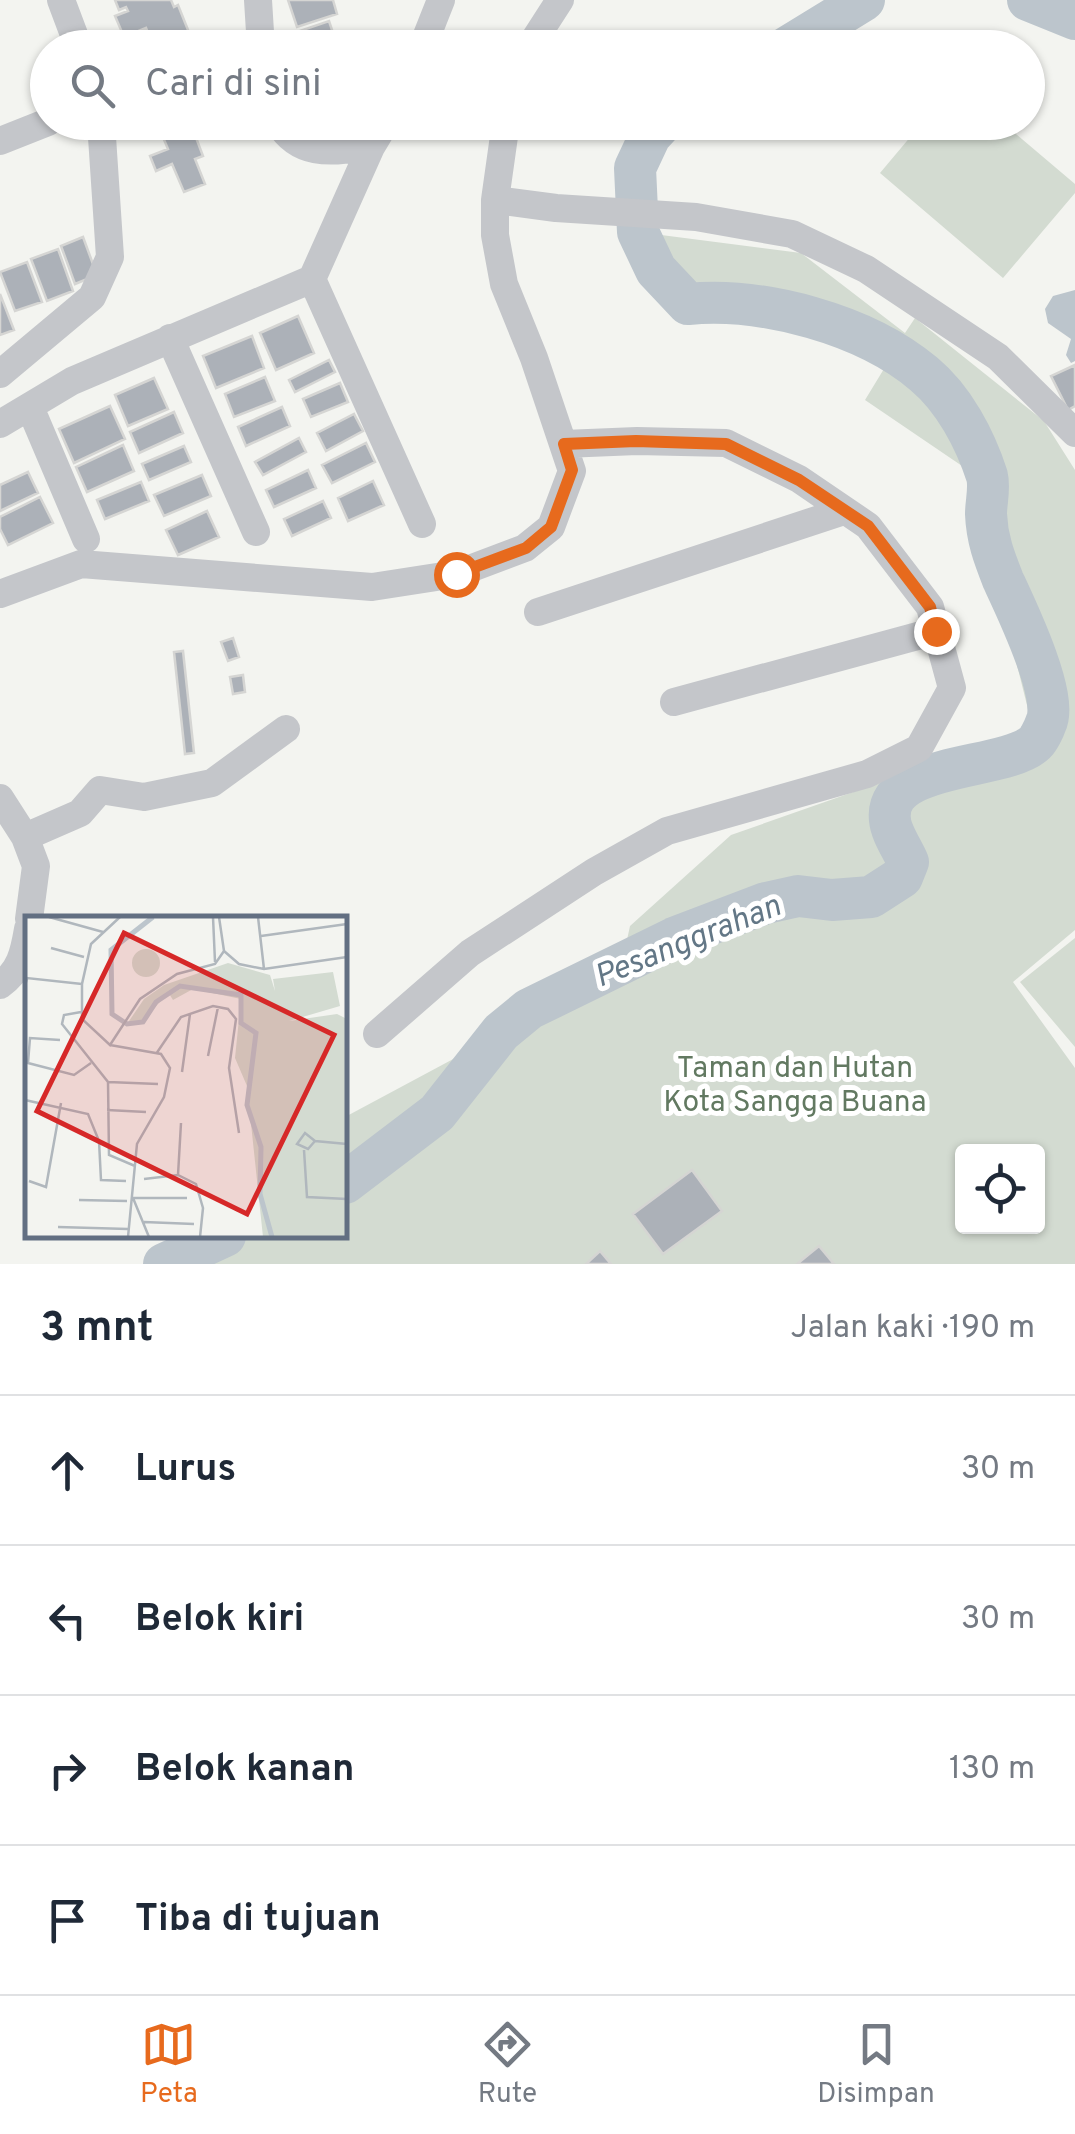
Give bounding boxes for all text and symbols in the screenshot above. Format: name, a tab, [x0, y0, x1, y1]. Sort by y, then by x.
search box	[30, 30, 1045, 140]
icon: search	[65, 58, 120, 113]
text: Cari di sini	[145, 61, 322, 110]
route start	[434, 552, 480, 598]
route end	[914, 609, 960, 655]
water label: Pesanggrahan	[589, 887, 788, 998]
inset map	[25, 916, 348, 1239]
park label: Taman dan Hutan Kota Sangga Buana	[663, 1051, 927, 1122]
map controls	[955, 1144, 1045, 1234]
button: locate	[955, 1144, 1045, 1234]
text: 3 mnt	[40, 1303, 153, 1356]
text: Jalan kaki · 190 m	[790, 1309, 1035, 1349]
icon: ahead	[40, 1443, 95, 1498]
text: Lurus	[135, 1446, 236, 1495]
text: 30 m	[961, 1450, 1035, 1490]
icon: left	[40, 1593, 95, 1648]
text: Belok kiri	[135, 1596, 304, 1645]
text: 30 m	[961, 1600, 1035, 1640]
icon: right	[40, 1743, 95, 1798]
text: Belok kanan	[135, 1746, 354, 1795]
text: 130 m	[949, 1750, 1035, 1790]
icon: arrive	[40, 1893, 95, 1948]
text: Tiba di tujuan	[135, 1896, 381, 1945]
tab: Peta	[140, 2017, 198, 2113]
tab: Rute	[478, 2017, 537, 2113]
tab: Disimpan	[817, 2017, 935, 2113]

